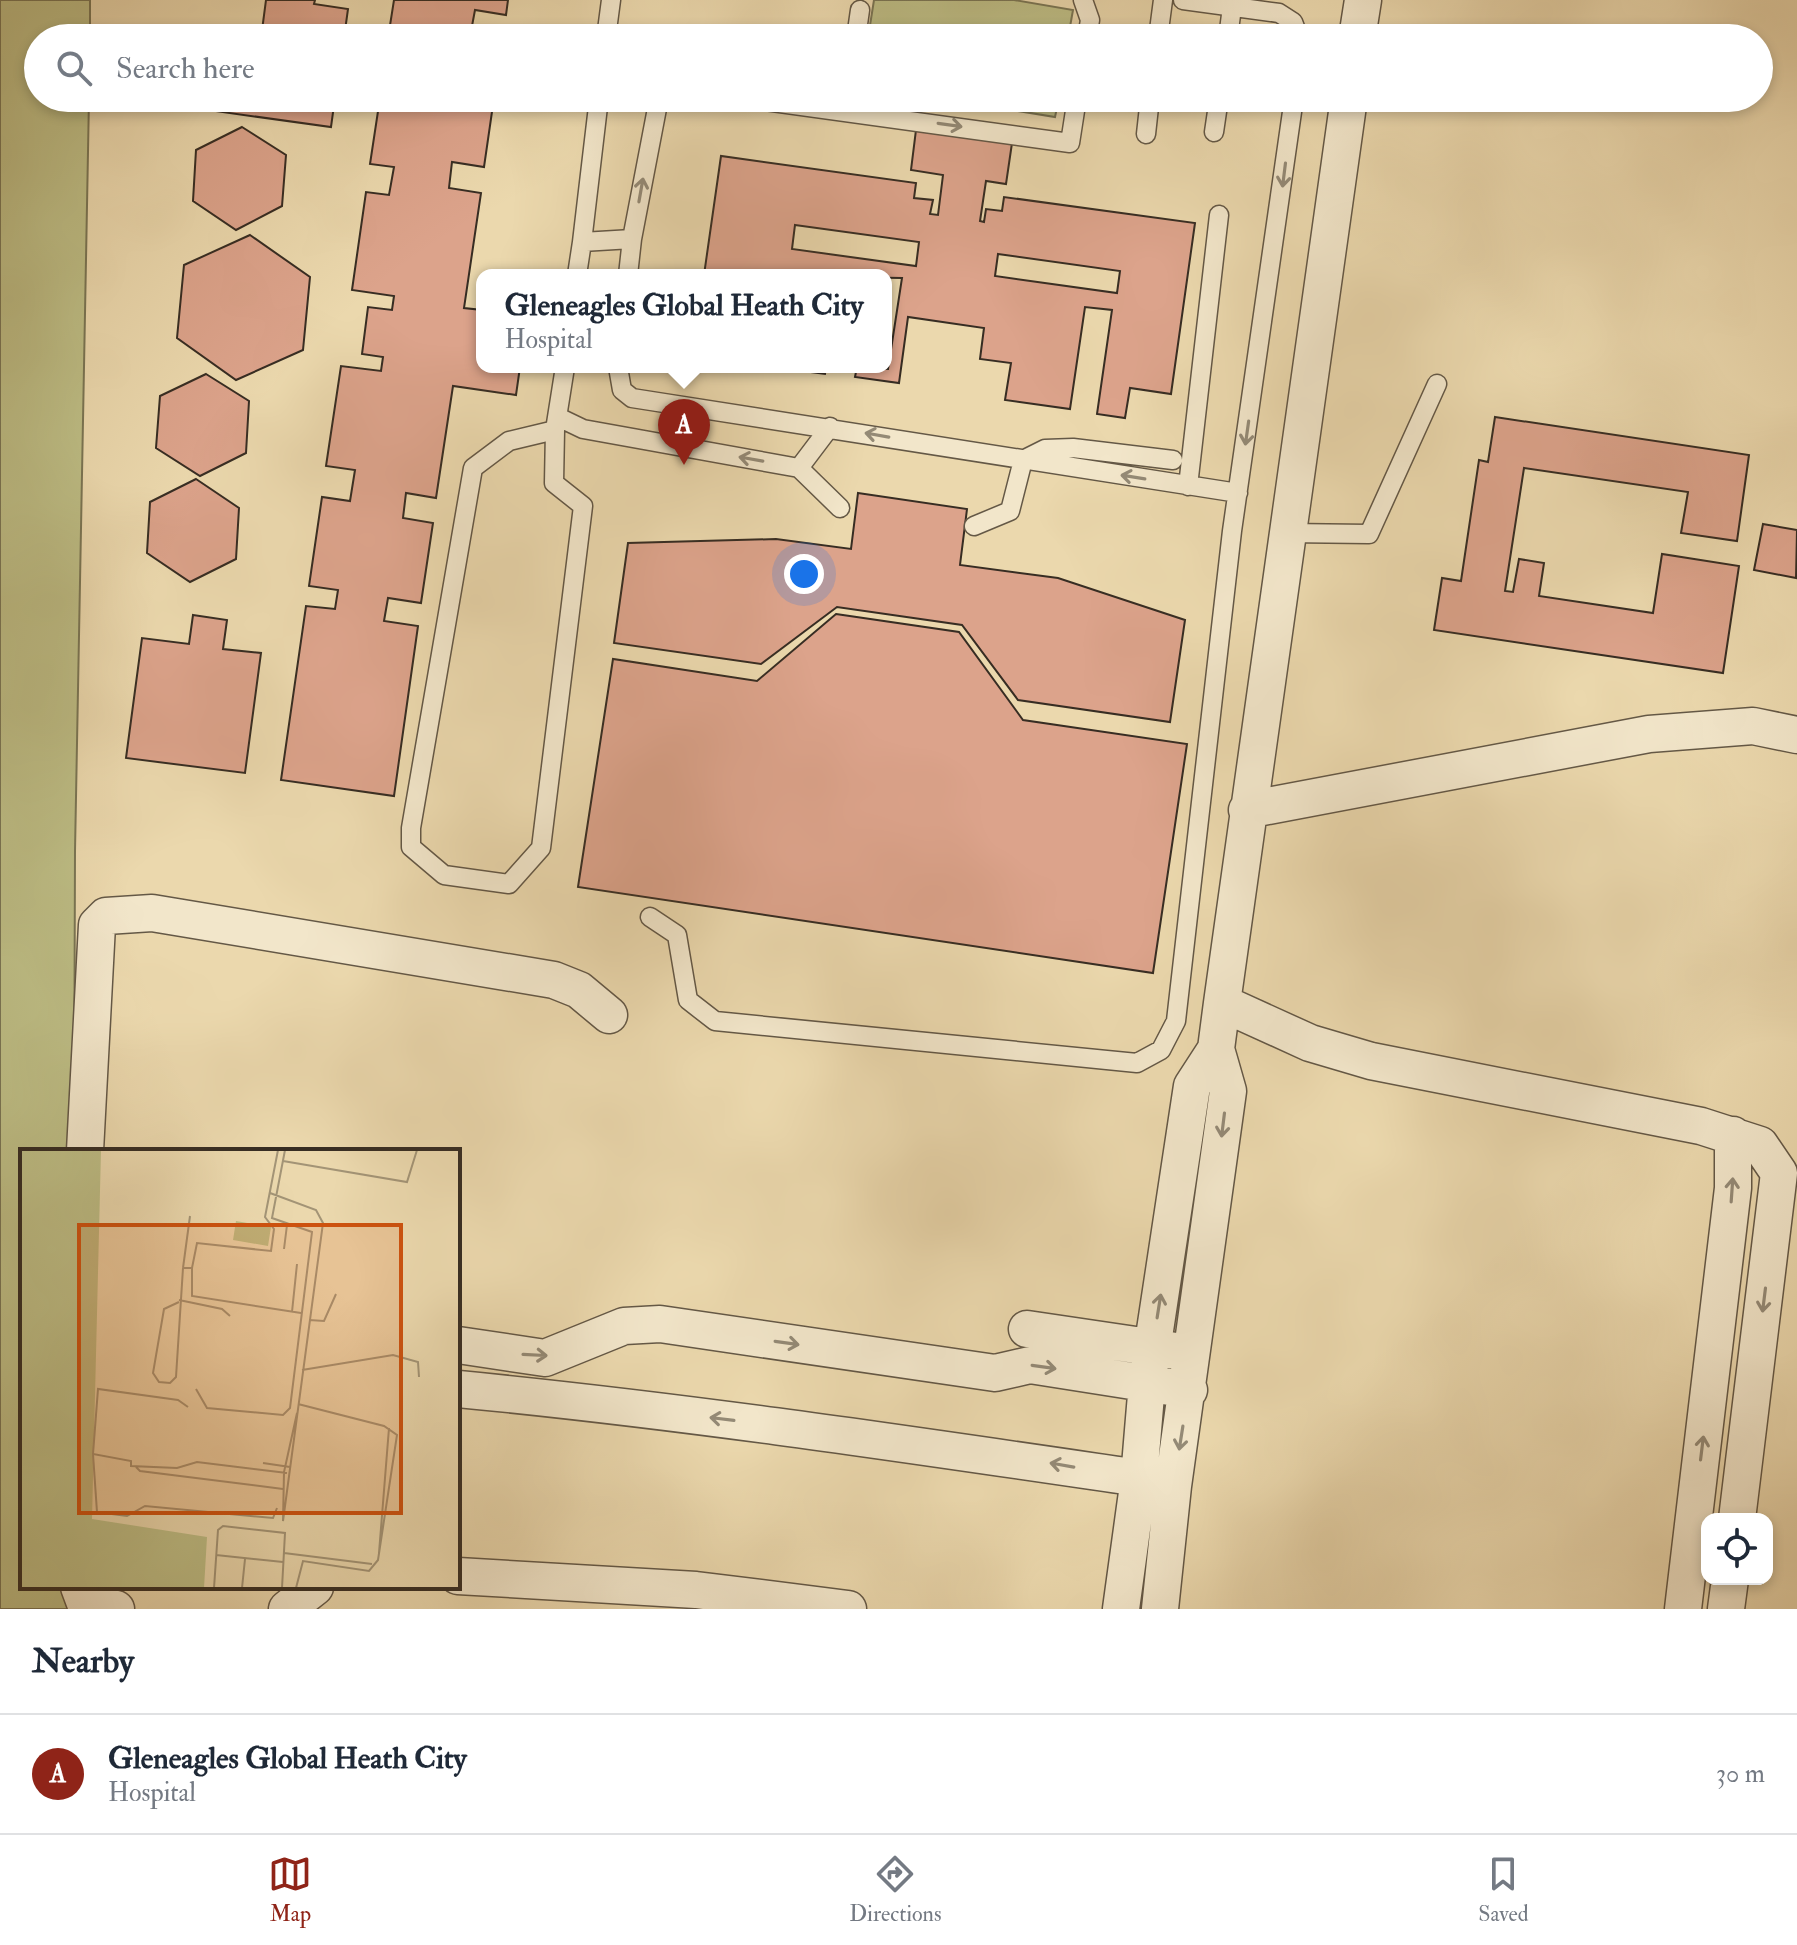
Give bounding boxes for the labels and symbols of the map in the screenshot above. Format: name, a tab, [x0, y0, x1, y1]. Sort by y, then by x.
one-way arrow	[937, 119, 963, 134]
one-way arrow	[1277, 162, 1292, 188]
one-way arrow	[634, 177, 649, 203]
pin: A	[658, 399, 710, 465]
one-way arrow	[1239, 420, 1254, 445]
one-way arrow	[865, 427, 890, 442]
one-way arrow	[739, 451, 764, 466]
one-way arrow	[1121, 469, 1147, 484]
your location	[784, 554, 824, 594]
one-way arrow	[1215, 1112, 1230, 1137]
inset map	[20, 1149, 460, 1589]
one-way arrow	[1725, 1177, 1740, 1204]
one-way arrow	[1756, 1287, 1771, 1312]
one-way arrow	[1152, 1293, 1167, 1319]
one-way arrow	[774, 1336, 800, 1351]
one-way arrow	[521, 1348, 548, 1363]
one-way arrow	[1031, 1360, 1056, 1375]
one-way arrow	[709, 1411, 735, 1426]
one-way arrow	[1172, 1425, 1187, 1450]
one-way arrow	[1695, 1435, 1710, 1462]
one-way arrow	[1050, 1456, 1076, 1471]

